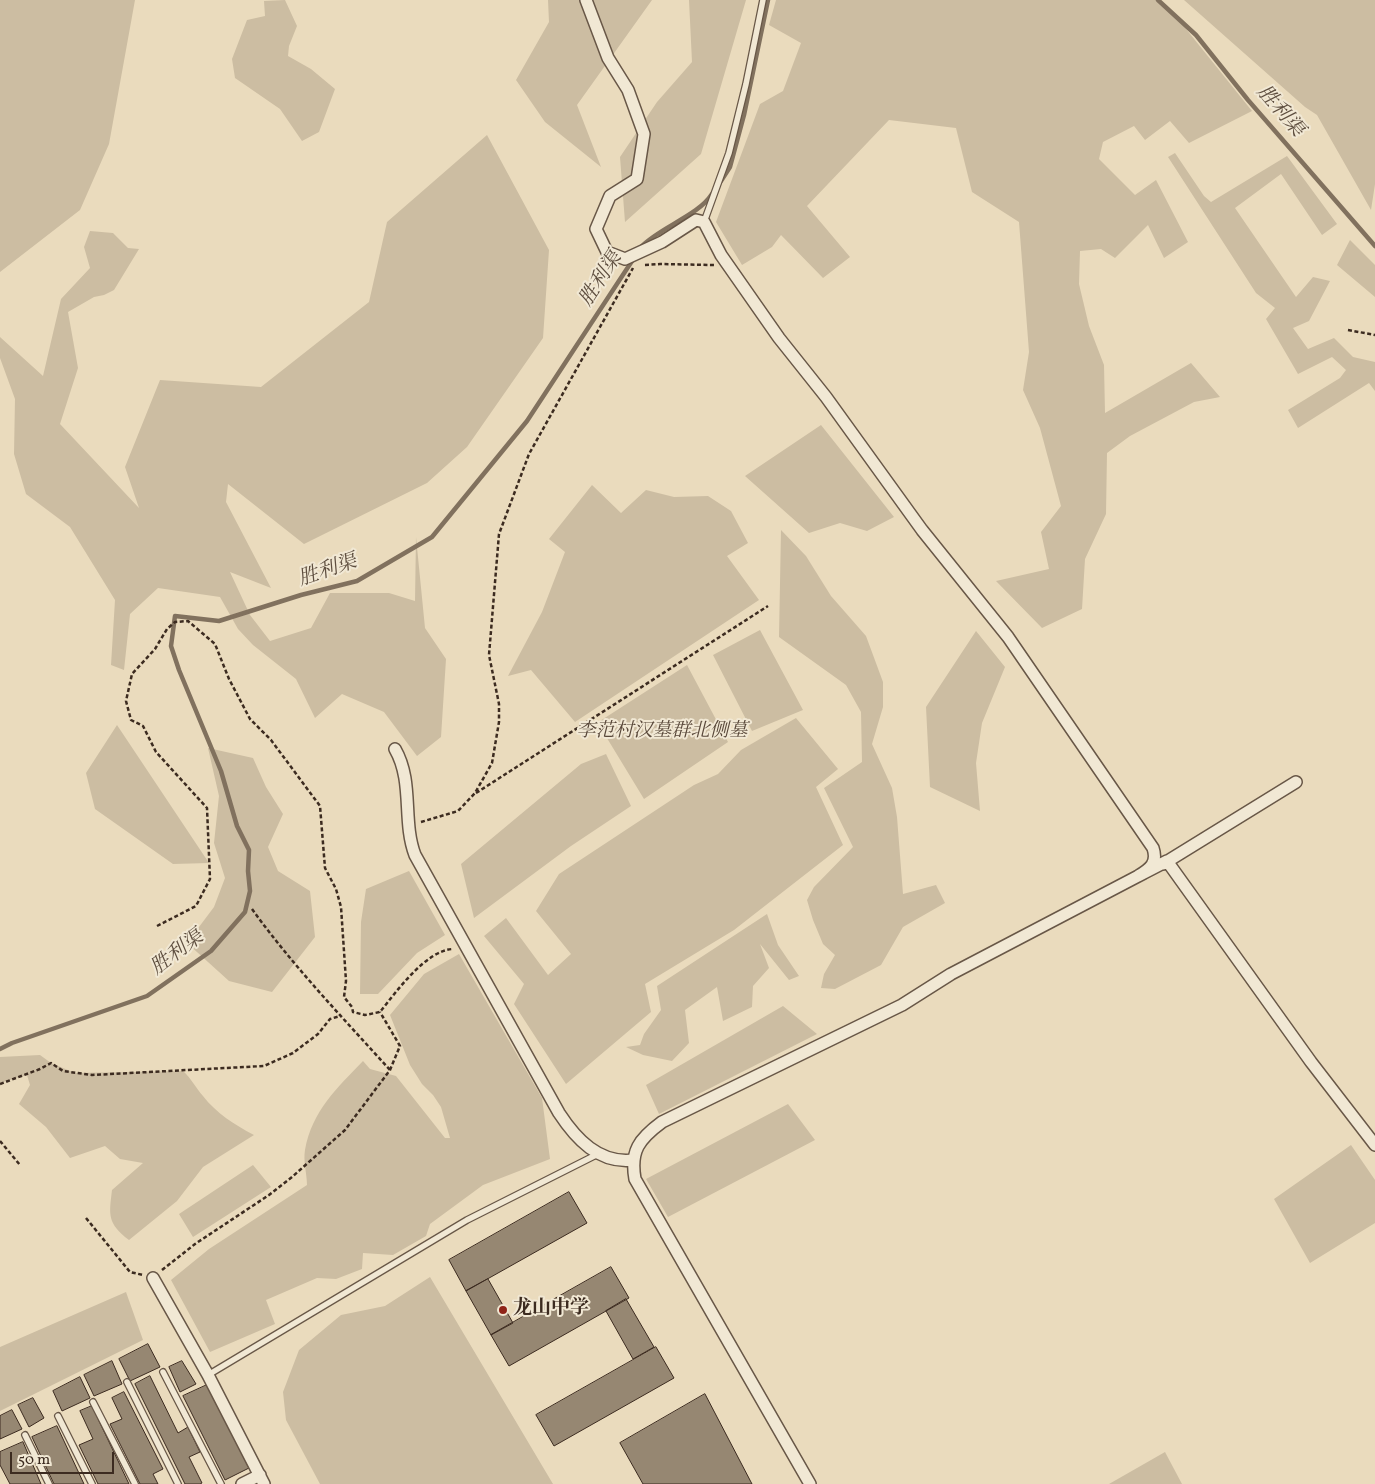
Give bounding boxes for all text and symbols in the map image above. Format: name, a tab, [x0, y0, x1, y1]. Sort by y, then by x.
water label: 胜利渠	[1250, 81, 1308, 143]
water label: 胜利渠	[576, 248, 628, 312]
water label: 胜利渠	[296, 551, 360, 593]
park label: 李范村汉墓群北侧墓	[577, 722, 747, 744]
water label: 胜利渠	[147, 926, 209, 982]
place label: 龙山中学	[513, 1299, 589, 1321]
marker: 龙山中学	[497, 1304, 509, 1316]
scale bar	[12, 1442, 116, 1474]
text: 50 m	[18, 1450, 50, 1471]

